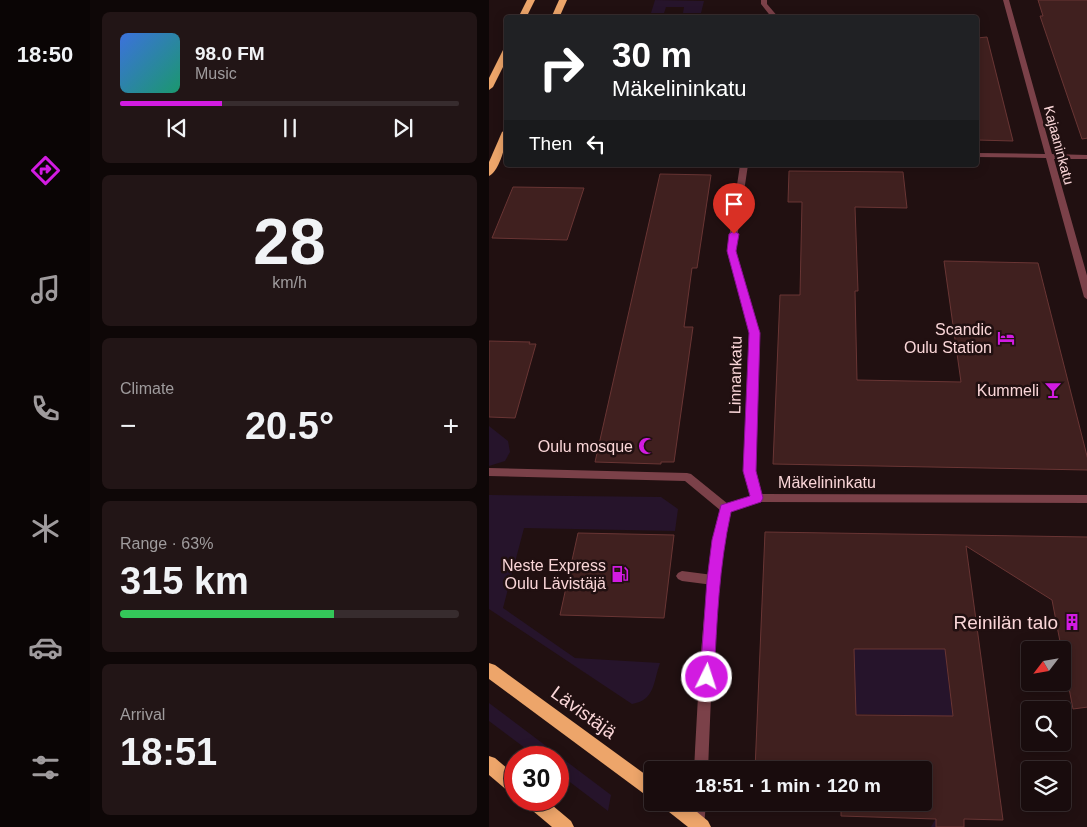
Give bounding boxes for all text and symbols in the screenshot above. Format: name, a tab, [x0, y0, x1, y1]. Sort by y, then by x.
icon: right	[529, 35, 594, 100]
text: 30 m	[612, 35, 692, 74]
text: 18:50	[17, 42, 73, 67]
text: 98.0 FM	[195, 43, 265, 64]
text: Music	[195, 65, 237, 82]
text: Mäkelininkatu	[612, 76, 747, 101]
street label: Kajaaninkatu	[1041, 104, 1077, 186]
icon: previous	[163, 114, 191, 142]
icon: pause	[276, 114, 304, 142]
icon: next	[389, 114, 417, 142]
icon: left	[582, 130, 610, 158]
text: Then	[529, 133, 572, 154]
icon: directions	[28, 153, 63, 188]
pin	[713, 183, 755, 234]
icon: arrive	[720, 190, 748, 218]
text: 28	[253, 205, 326, 278]
icon: music	[28, 272, 63, 307]
text: km/h	[272, 274, 307, 291]
place label: Scandic Oulu Station	[904, 321, 992, 356]
hotel icon: Scandic Oulu Station	[996, 328, 1016, 348]
street label: Linnankatu	[726, 336, 745, 414]
text: Climate	[120, 380, 174, 397]
bar icon: Kummeli	[1043, 380, 1063, 400]
place label: Kummeli	[977, 382, 1039, 399]
icon: phone	[28, 391, 63, 426]
text: 20.5°	[245, 405, 334, 447]
text: −	[120, 410, 136, 441]
text: +	[443, 410, 459, 441]
mosque icon: Oulu mosque	[637, 436, 657, 456]
place label: Oulu mosque	[538, 438, 633, 455]
street label: Mäkelininkatu	[778, 474, 876, 491]
icon: climate	[28, 511, 63, 546]
text: Range · 63%	[120, 535, 213, 552]
place label: Neste Express Oulu Lävistäjä	[502, 557, 606, 592]
text: 315 km	[120, 560, 249, 602]
fuel station icon: Neste Express Oulu Lävistäjä	[610, 564, 630, 584]
place label: Reinilän talo	[953, 612, 1058, 633]
building icon: Reinilän talo	[1062, 612, 1082, 632]
icon: car	[28, 630, 63, 665]
north arrow	[1021, 641, 1071, 691]
map controls	[1021, 641, 1071, 811]
position arrow	[680, 650, 732, 702]
street label: Lävistäjä	[547, 682, 621, 743]
button: search	[1021, 701, 1071, 751]
text: Arrival	[120, 706, 165, 723]
text: 18:51	[120, 731, 217, 773]
speed limit sign: 30	[504, 746, 569, 811]
icon: filters	[28, 750, 63, 785]
button: layers	[1021, 761, 1071, 811]
text: 18:51 · 1 min · 120 m	[695, 775, 881, 796]

